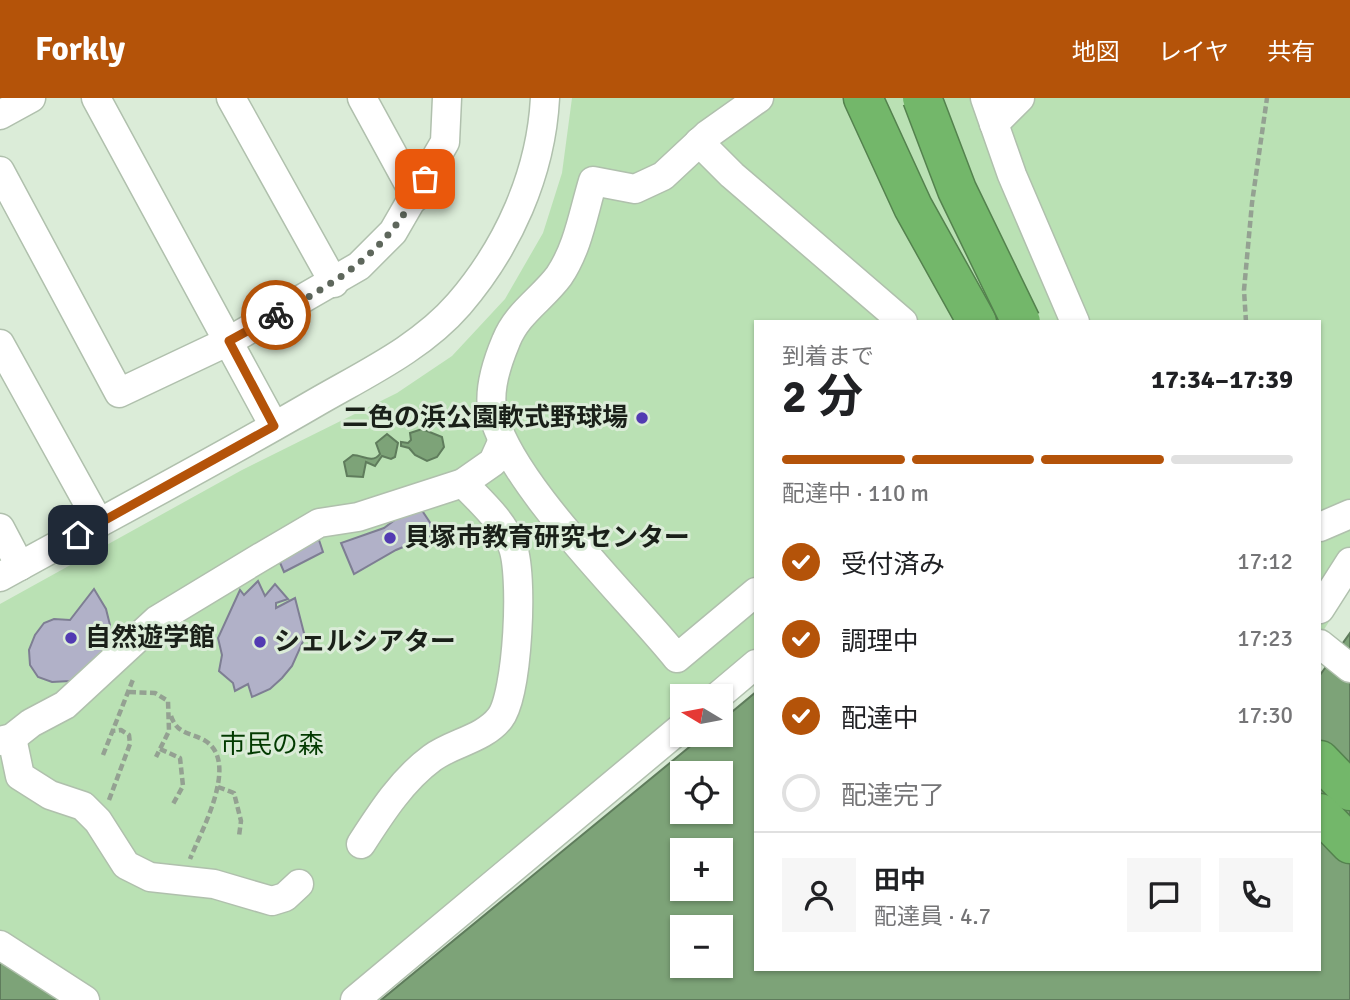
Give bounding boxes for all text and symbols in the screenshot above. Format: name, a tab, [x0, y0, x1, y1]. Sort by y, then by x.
text: Forkly	[35, 29, 125, 70]
text: 地図	[1072, 37, 1120, 67]
text: レイヤ	[1158, 37, 1229, 67]
text: 共有	[1267, 37, 1315, 67]
pin	[395, 149, 455, 209]
icon: bag	[406, 160, 444, 198]
courier	[241, 280, 311, 350]
icon: bike	[257, 296, 295, 334]
text: 到着まで	[782, 342, 874, 371]
text: 17:34–17:39	[1151, 364, 1293, 396]
text: 2 分	[782, 369, 863, 425]
place label: 二色の浜公園軟式野球場	[342, 402, 628, 434]
marker: 二色の浜公園軟式野球場	[634, 410, 650, 426]
text: 配達中 · 110 m	[782, 479, 929, 508]
pin	[48, 505, 108, 565]
icon: home	[59, 516, 97, 554]
place label: 貝塚市教育研究センター	[404, 522, 690, 554]
marker: 貝塚市教育研究センター	[382, 530, 398, 546]
icon: check	[782, 543, 820, 581]
text: 17:12	[1237, 547, 1293, 576]
text: 受付済み	[841, 549, 945, 581]
icon: check	[782, 620, 820, 658]
place label: 自然遊学館	[85, 622, 215, 654]
text: 17:23	[1237, 624, 1293, 653]
place label: シェルシアター	[274, 626, 456, 658]
text: 調理中	[841, 626, 919, 658]
marker: 自然遊学館	[63, 630, 79, 646]
marker: シェルシアター	[252, 634, 268, 650]
north arrow	[670, 684, 733, 747]
map controls	[670, 684, 733, 978]
icon: check	[782, 697, 820, 735]
text: 17:30	[1237, 701, 1293, 730]
text: 配達中	[841, 703, 919, 735]
park label: 市民の森	[220, 729, 324, 761]
button: locate	[670, 761, 733, 824]
text: 配達完了	[841, 780, 945, 812]
button: +	[670, 838, 733, 901]
button: person	[782, 858, 856, 932]
button: chat	[1127, 858, 1201, 932]
button: phone	[1219, 858, 1293, 932]
text: 田中	[874, 865, 926, 897]
text: 配達員 · 4.7	[874, 902, 991, 931]
button: −	[670, 915, 733, 978]

